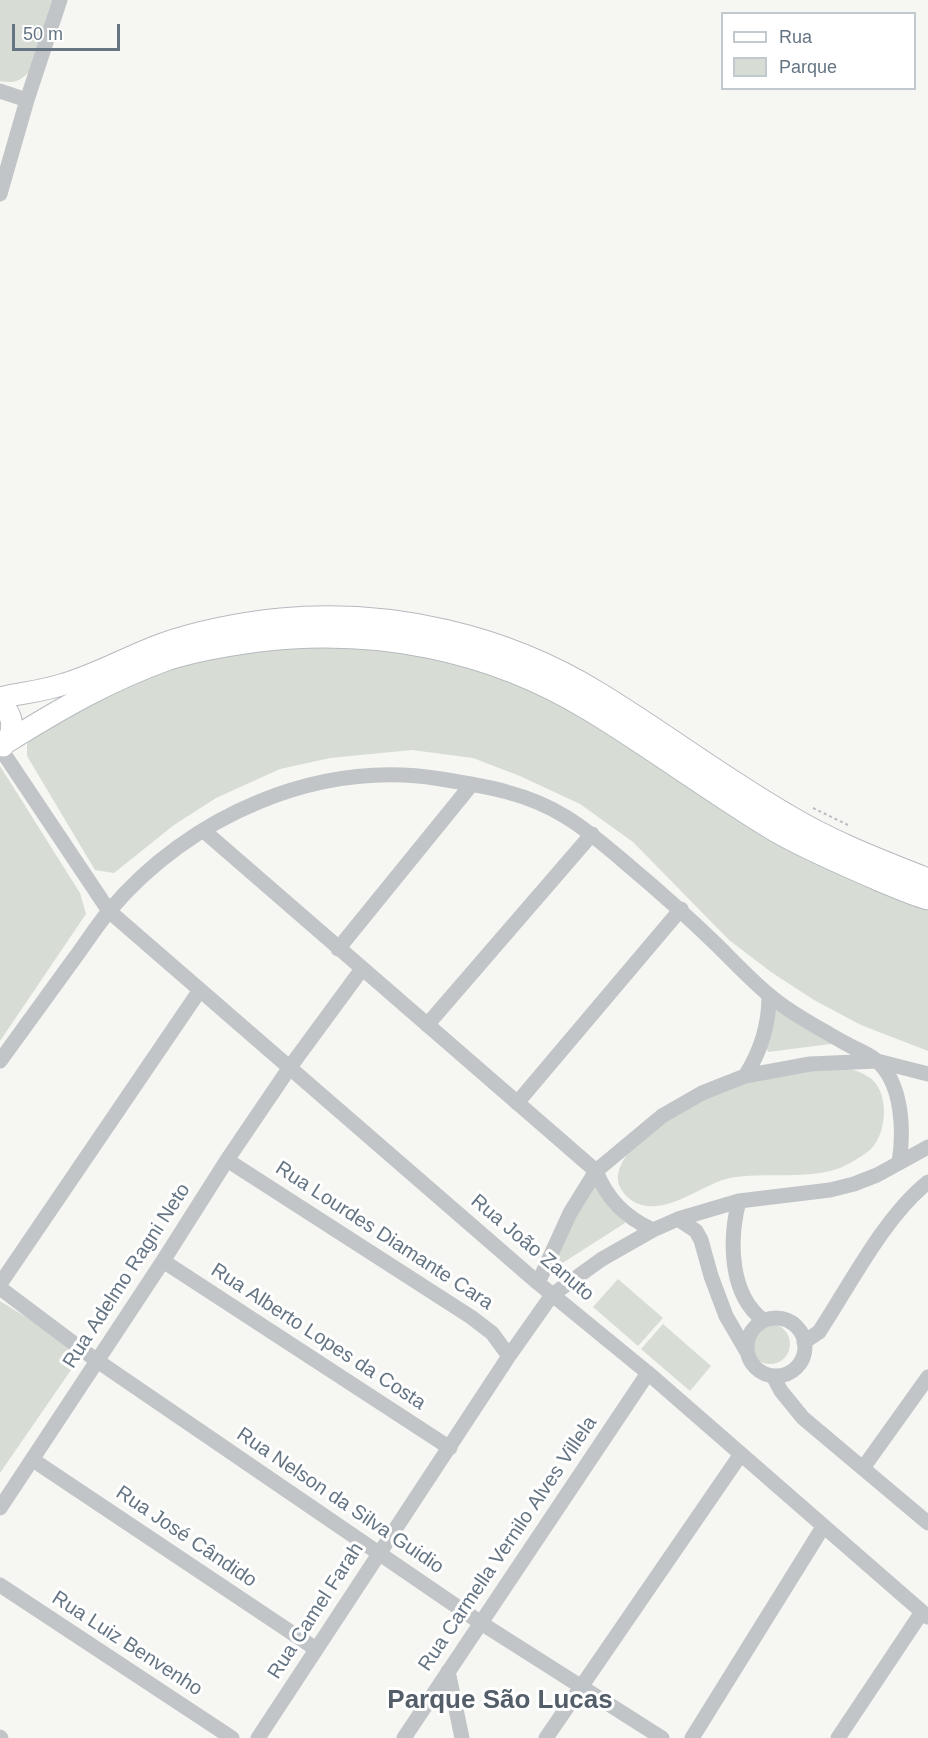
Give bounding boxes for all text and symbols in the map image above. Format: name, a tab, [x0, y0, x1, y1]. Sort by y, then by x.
scale bar	[15, 12, 123, 50]
legend	[721, 12, 916, 90]
text: 50 m	[23, 24, 63, 44]
text: Rua	[779, 27, 812, 47]
text: Parque	[779, 57, 837, 77]
street label: Rua Lourdes Diamante Cara	[271, 1157, 497, 1315]
street label: Rua Adelmo Ragni Neto	[58, 1179, 196, 1373]
street label: Rua João Zanuto	[466, 1189, 598, 1307]
street label: Rua Alberto Lopes da Costa	[206, 1259, 430, 1415]
street label: Rua Carmella Vernilo Alves Villela	[414, 1412, 602, 1676]
street label: Rua Nelson da Silva Guidio	[232, 1423, 448, 1579]
street label: Rua José Cândido	[111, 1481, 261, 1593]
street label: Rua Camel Farah	[263, 1538, 369, 1684]
street label: Rua Luiz Benvenho	[47, 1586, 207, 1702]
district label: Parque São Lucas	[387, 1685, 613, 1717]

